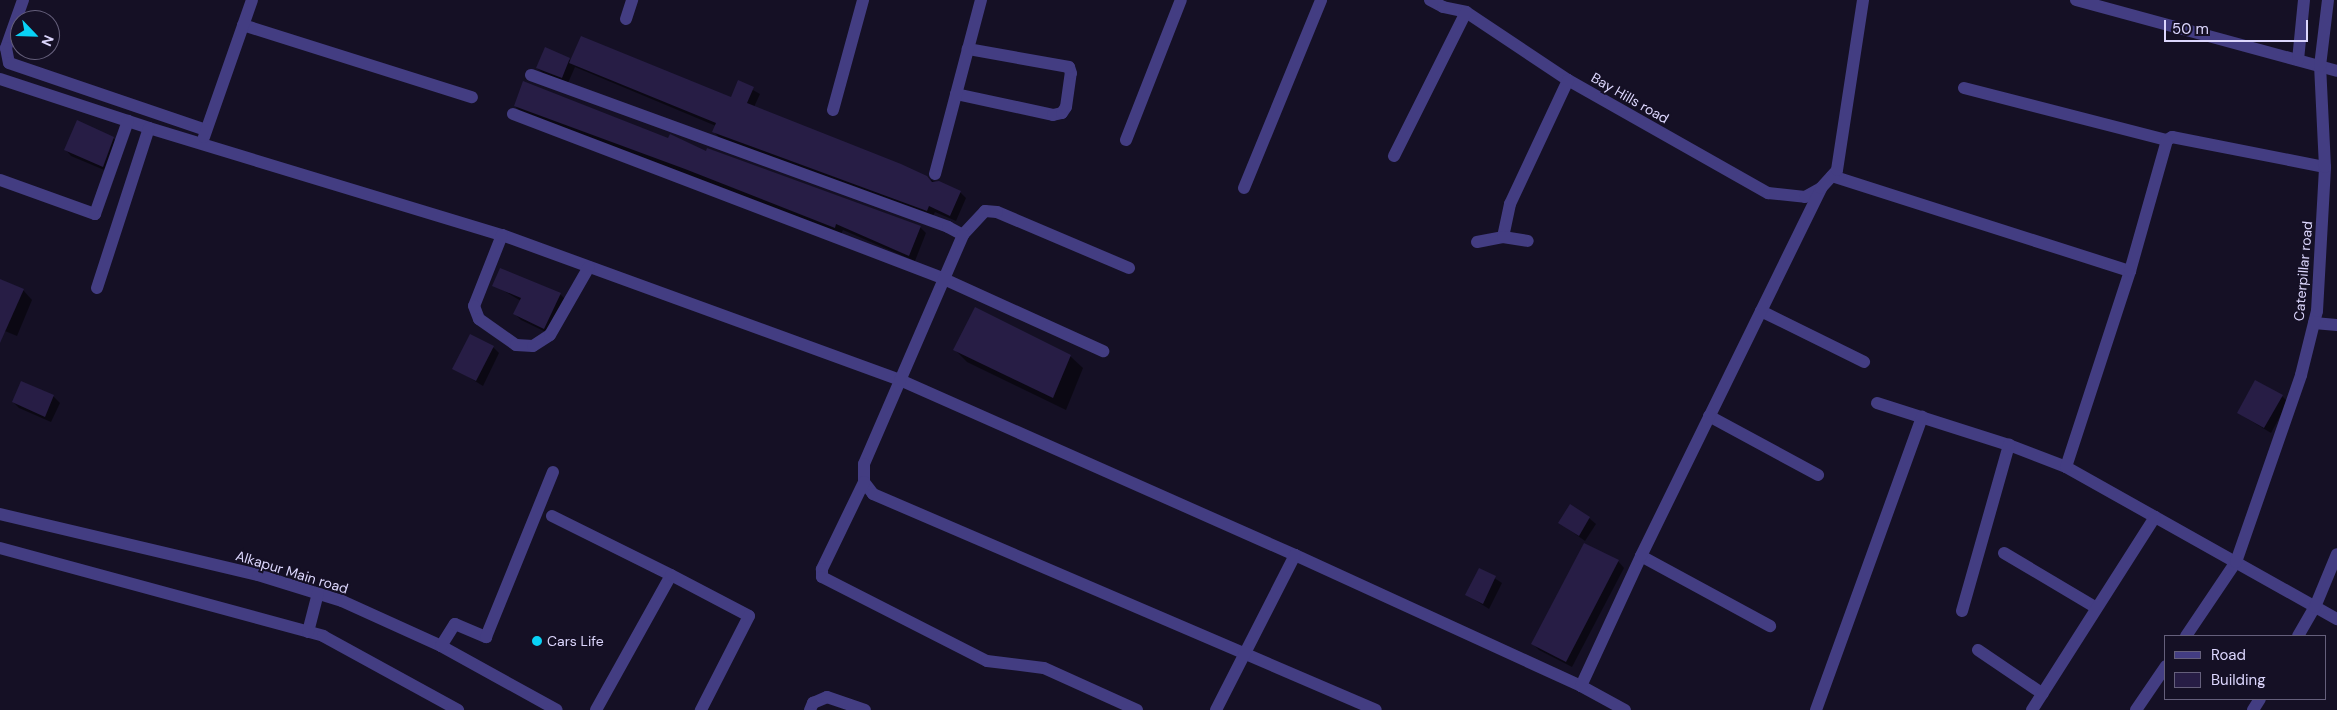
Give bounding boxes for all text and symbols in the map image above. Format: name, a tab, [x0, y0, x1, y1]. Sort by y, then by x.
north arrow	[10, 10, 60, 60]
scale bar	[2167, 10, 2311, 42]
text: 50 m	[2172, 19, 2209, 39]
text: N	[37, 32, 58, 49]
street label: Bay Hills road	[1588, 69, 1672, 127]
street label: Caterpillar road	[2290, 220, 2316, 322]
street label: Alkapur Main road	[234, 547, 350, 597]
place label: Cars Life	[547, 633, 604, 649]
marker: Cars Life	[531, 635, 543, 647]
legend	[2164, 635, 2327, 700]
text: Road	[2211, 645, 2246, 665]
text: Building	[2211, 670, 2266, 690]

